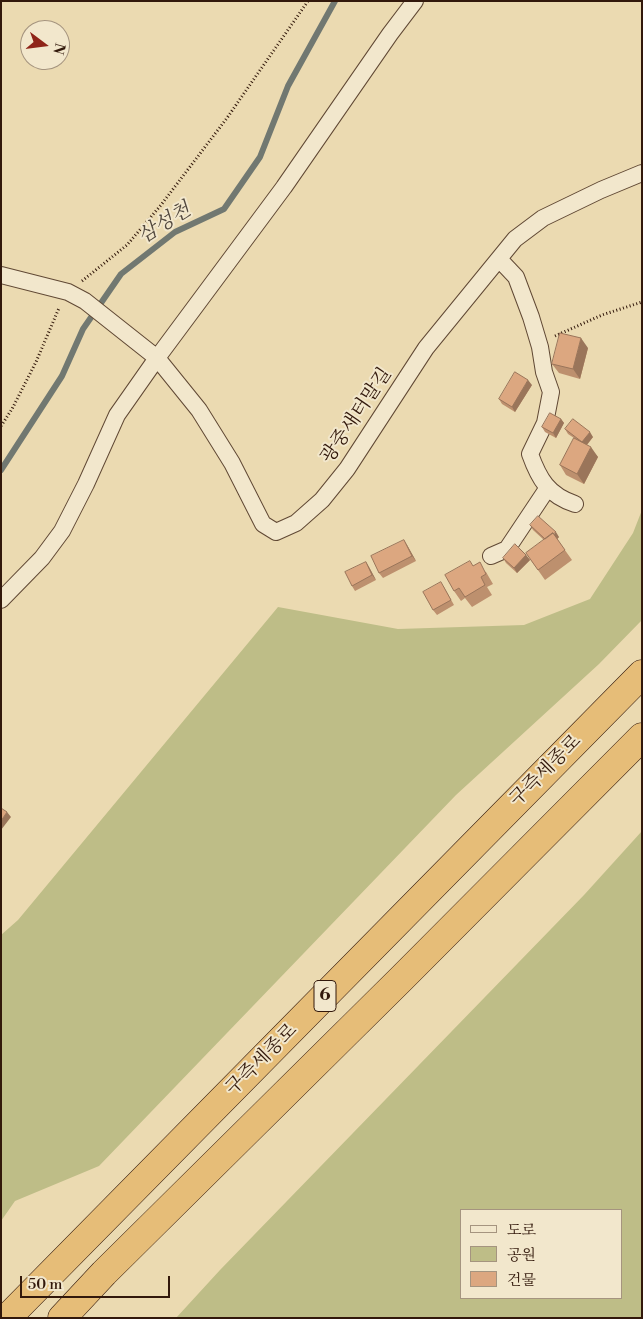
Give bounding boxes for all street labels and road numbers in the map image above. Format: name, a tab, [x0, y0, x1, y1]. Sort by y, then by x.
street label: 광중새터말길	[317, 364, 397, 468]
street label: 구즉세종로	[505, 730, 587, 812]
road number: 6	[314, 980, 336, 1011]
street label: 구즉세종로	[221, 1019, 303, 1101]

